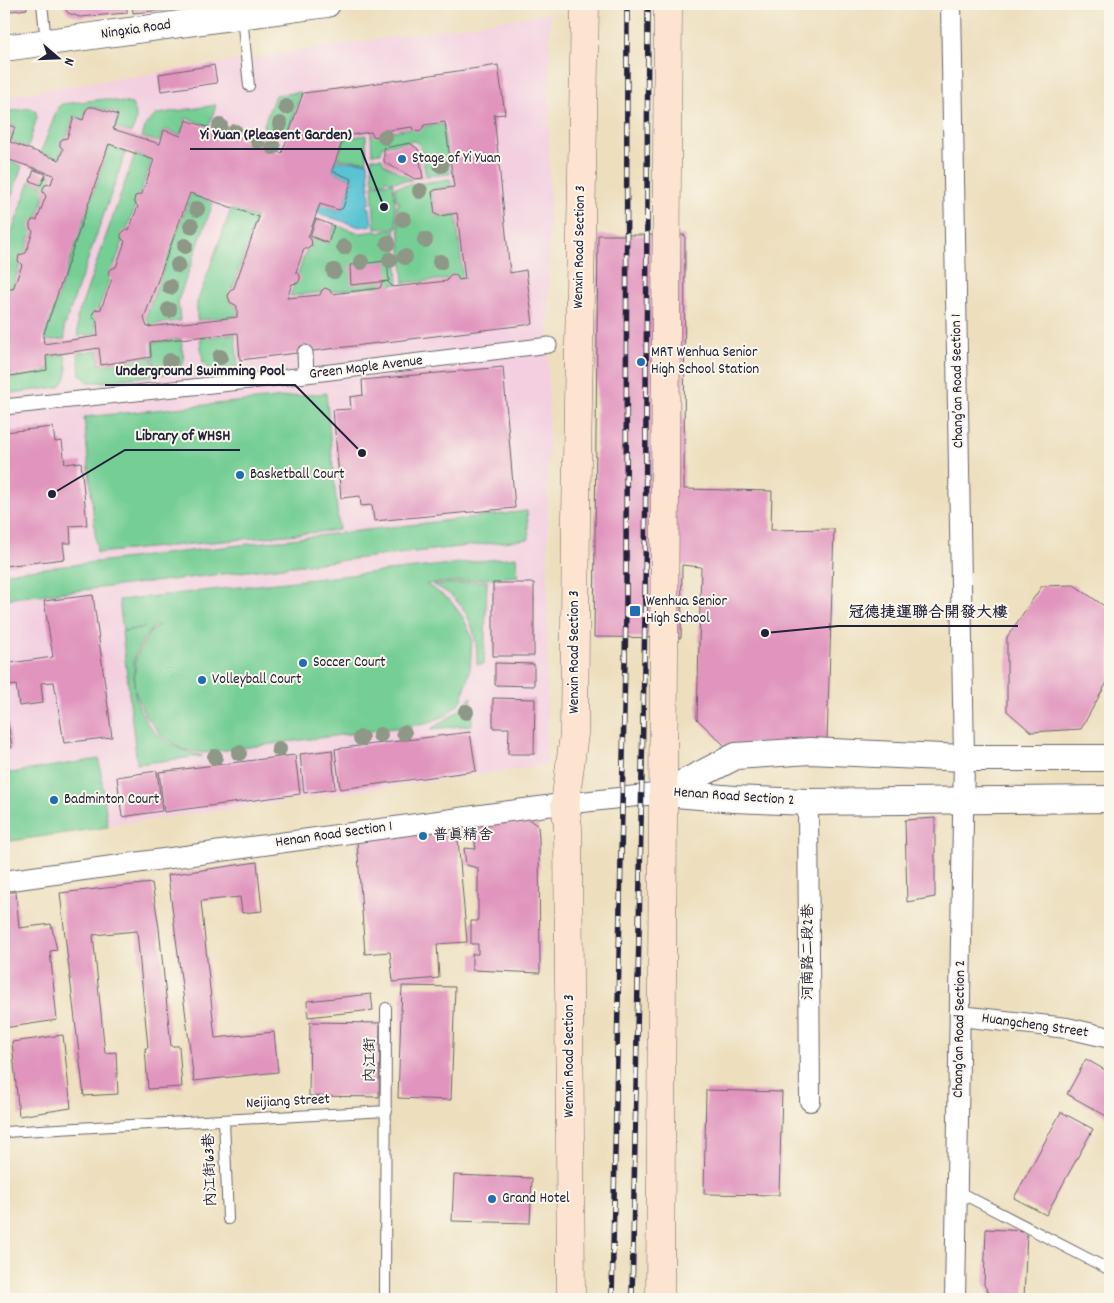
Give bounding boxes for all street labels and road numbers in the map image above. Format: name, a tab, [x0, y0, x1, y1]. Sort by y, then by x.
street label: Ningxia Road	[100, 14, 172, 46]
street label: Wenxin Road Section 3	[568, 185, 592, 309]
street label: Chang’an Road Section 1	[946, 314, 970, 448]
street label: Green Maple Avenue	[308, 350, 424, 386]
street label: Wenxin Road Section 3	[564, 590, 586, 714]
street label: Henan Road Section 2	[673, 782, 795, 812]
street label: Henan Road Section 1	[274, 816, 394, 854]
street label: 河南路二段2巷	[798, 904, 820, 1000]
street label: Chang’an Road Section 2	[948, 960, 972, 1098]
street label: Wenxin Road Section 3	[559, 994, 581, 1118]
street label: Huangcheng Street	[980, 1008, 1090, 1044]
street label: 內江街	[360, 1037, 382, 1083]
street label: Neijiang Street	[246, 1089, 331, 1115]
street label: 內江街63巷	[199, 1133, 223, 1207]

